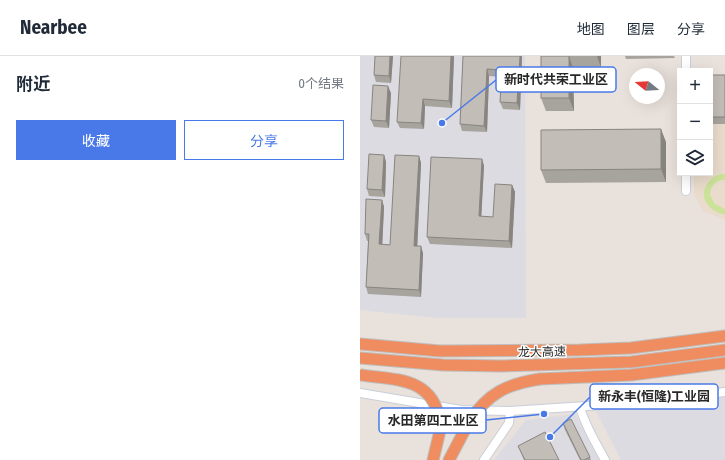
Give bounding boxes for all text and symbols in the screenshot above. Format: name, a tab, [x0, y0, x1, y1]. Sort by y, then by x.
text: Nearbee	[20, 16, 87, 39]
text: 地图	[577, 21, 605, 38]
text: 图层	[627, 21, 655, 38]
text: 分享	[677, 21, 705, 38]
callout: 新时代共荣工业区	[496, 67, 616, 92]
north arrow	[629, 68, 665, 104]
map controls	[677, 68, 713, 176]
button: +	[677, 68, 713, 104]
text: 新时代共荣工业区	[504, 72, 608, 87]
text: 附近	[16, 74, 50, 95]
text: 0个结果	[298, 76, 344, 91]
button: −	[677, 104, 713, 140]
button: 收藏	[16, 120, 176, 160]
button: 分享	[184, 120, 344, 160]
button: layers	[677, 140, 713, 176]
street label: 龙大高速	[518, 345, 566, 359]
callout: 新永丰(恒隆)工业园	[590, 384, 718, 409]
text: 新永丰(恒隆)工业园	[598, 389, 710, 404]
callout: 水田第四工业区	[379, 408, 486, 433]
text: 水田第四工业区	[387, 413, 479, 428]

